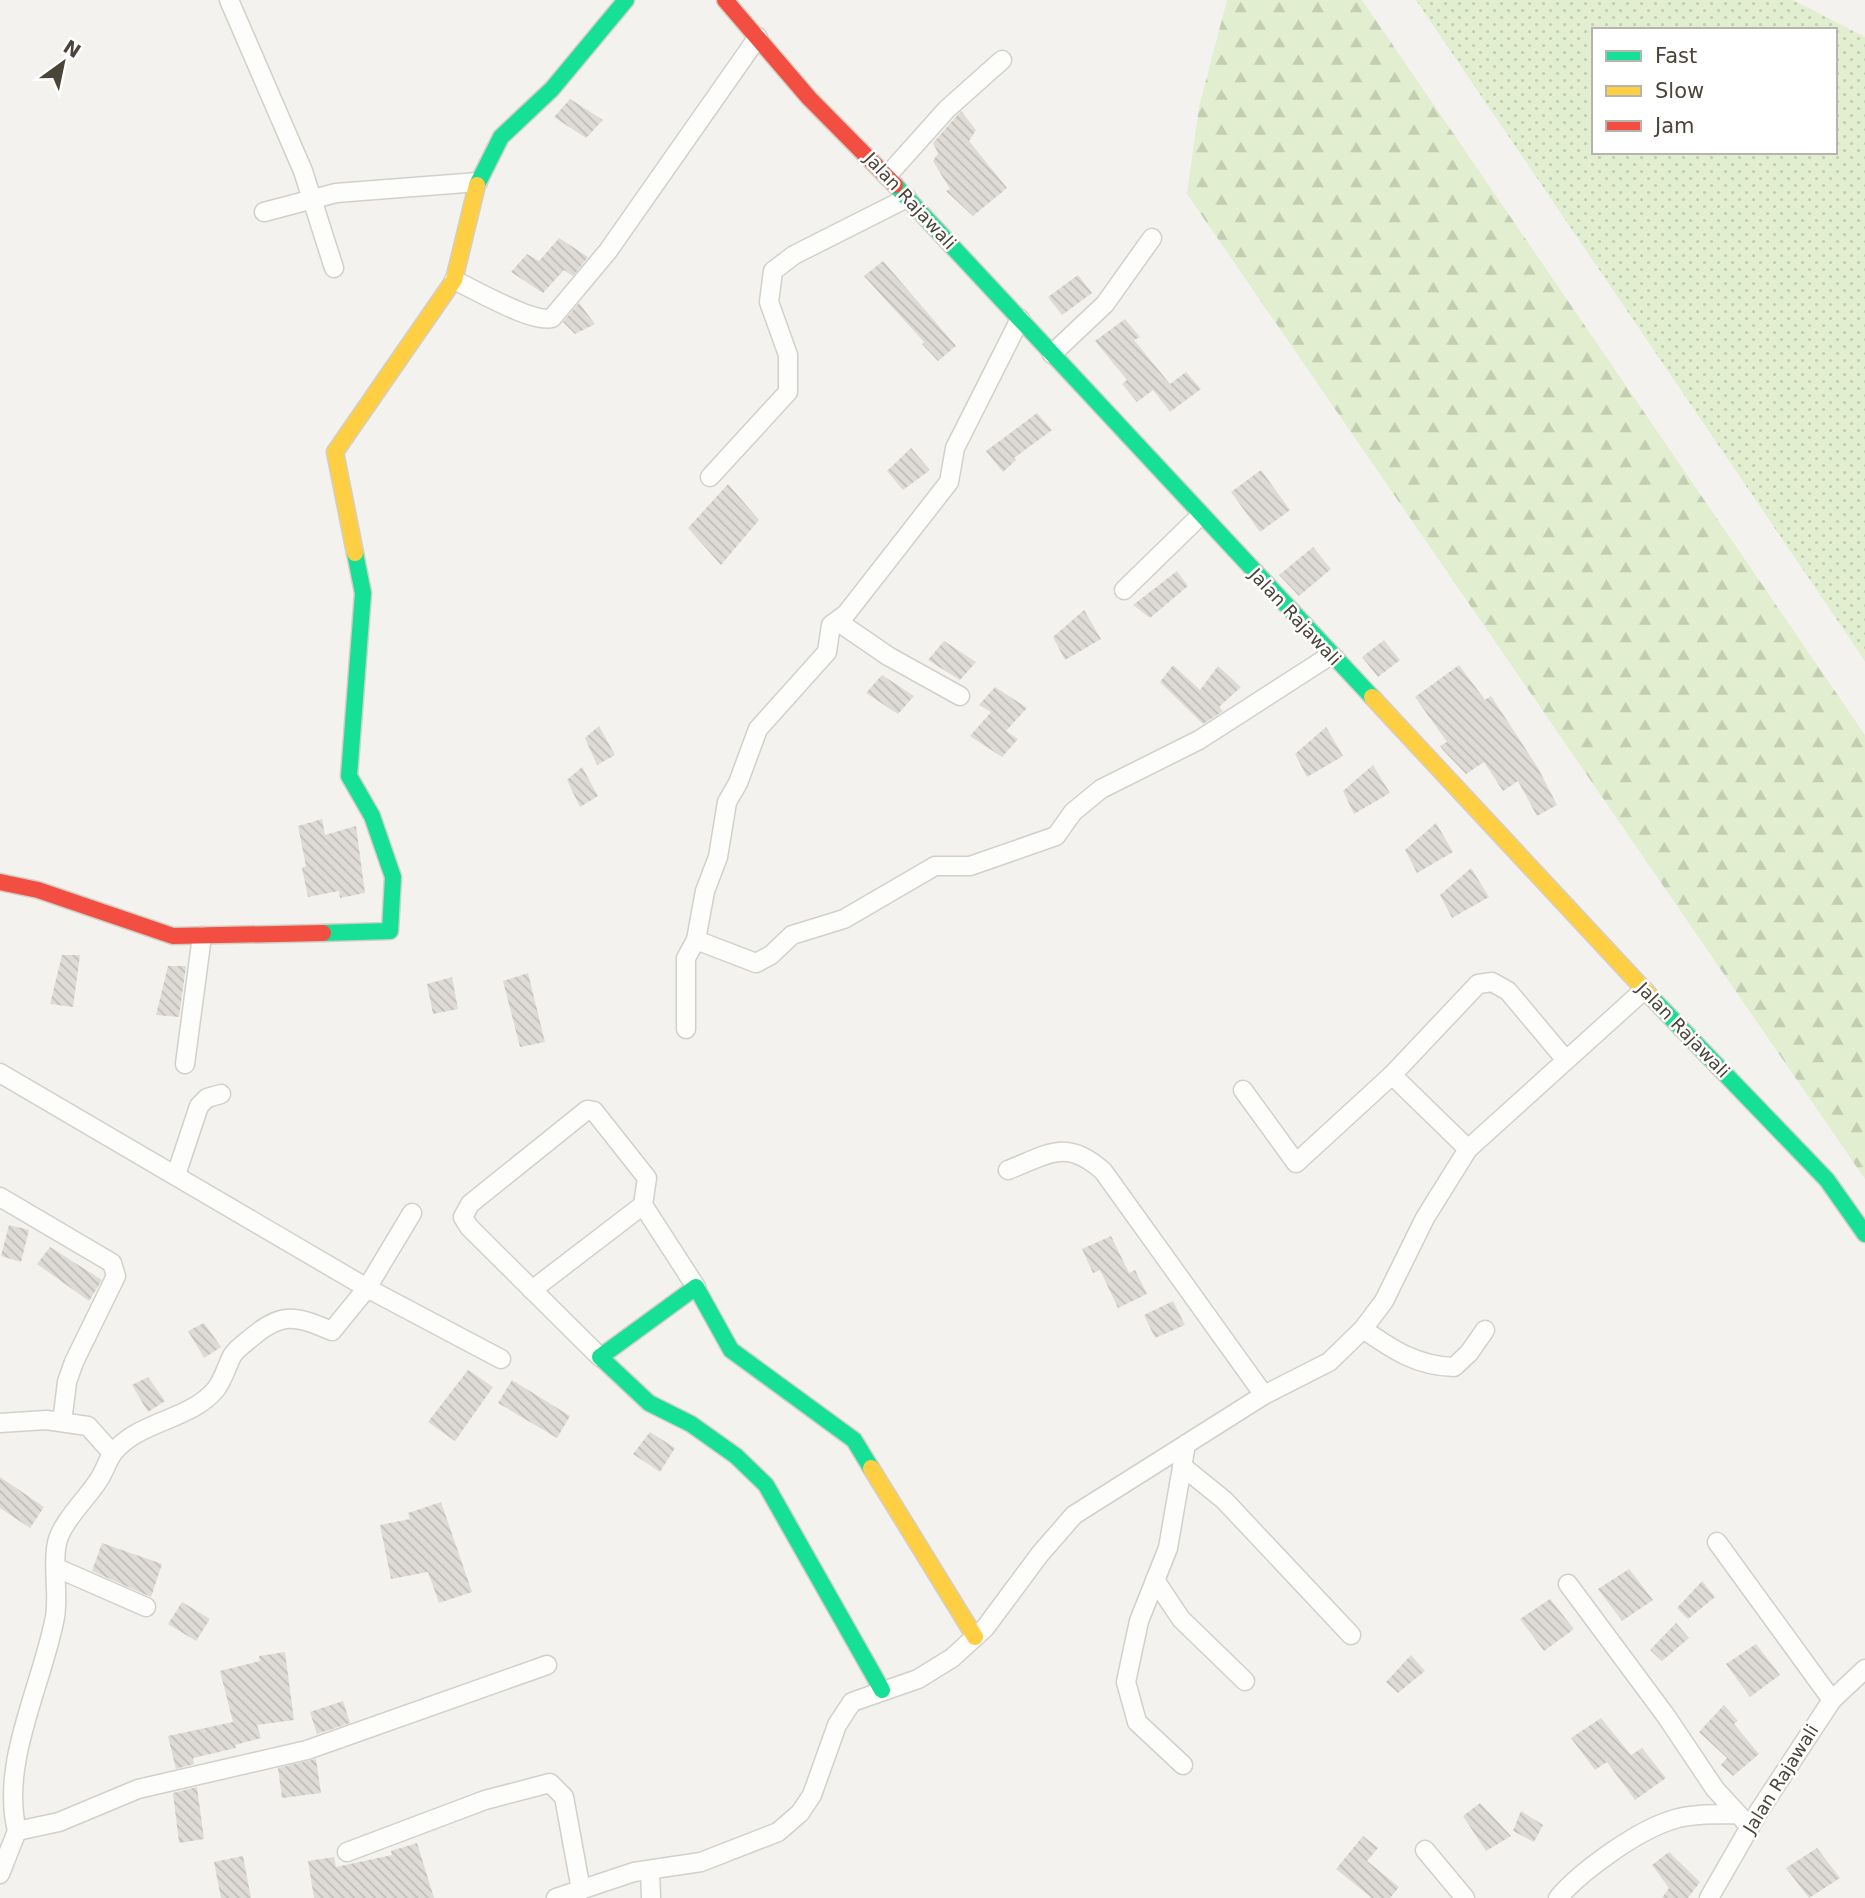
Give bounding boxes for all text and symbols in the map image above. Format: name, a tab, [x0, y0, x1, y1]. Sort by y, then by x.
north arrow	[28, 28, 98, 98]
legend	[1592, 28, 1837, 154]
text: N	[60, 35, 85, 62]
text: Fast	[1655, 44, 1697, 68]
text: Slow	[1655, 79, 1704, 103]
text: Jam	[1653, 114, 1695, 138]
street label: Jalan Rajawali	[860, 147, 960, 253]
street label: Jalan Rajawali	[1245, 563, 1345, 669]
street label: Jalan Rajawali	[1632, 977, 1734, 1082]
street label: Jalan Rajawali	[1738, 1720, 1822, 1838]

